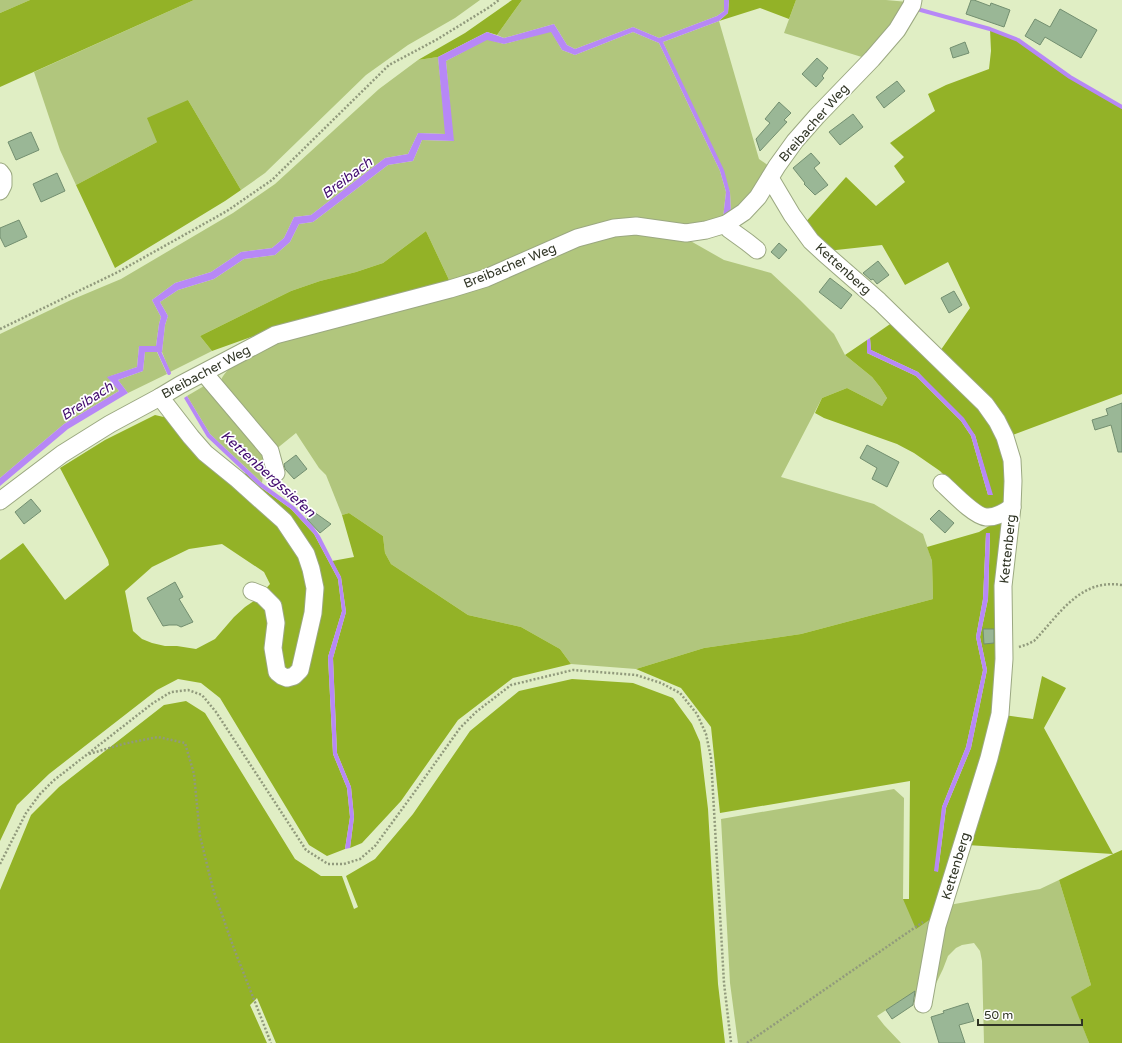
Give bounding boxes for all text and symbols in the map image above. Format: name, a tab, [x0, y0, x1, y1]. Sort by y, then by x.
street label: Breibacher Weg	[776, 81, 852, 165]
water label: Breibach	[318, 153, 376, 202]
street label: Breibacher Weg	[461, 240, 559, 292]
street label: Kettenberg	[812, 240, 874, 298]
street label: Breibacher Weg	[159, 342, 253, 402]
water label: Breibach	[58, 378, 117, 424]
water label: Kettenbergssiefen	[217, 427, 319, 521]
street label: Kettenberg	[996, 513, 1020, 585]
street label: Kettenberg	[938, 830, 974, 902]
scale bar	[978, 1001, 1082, 1027]
text: 50 m	[984, 1008, 1013, 1022]

